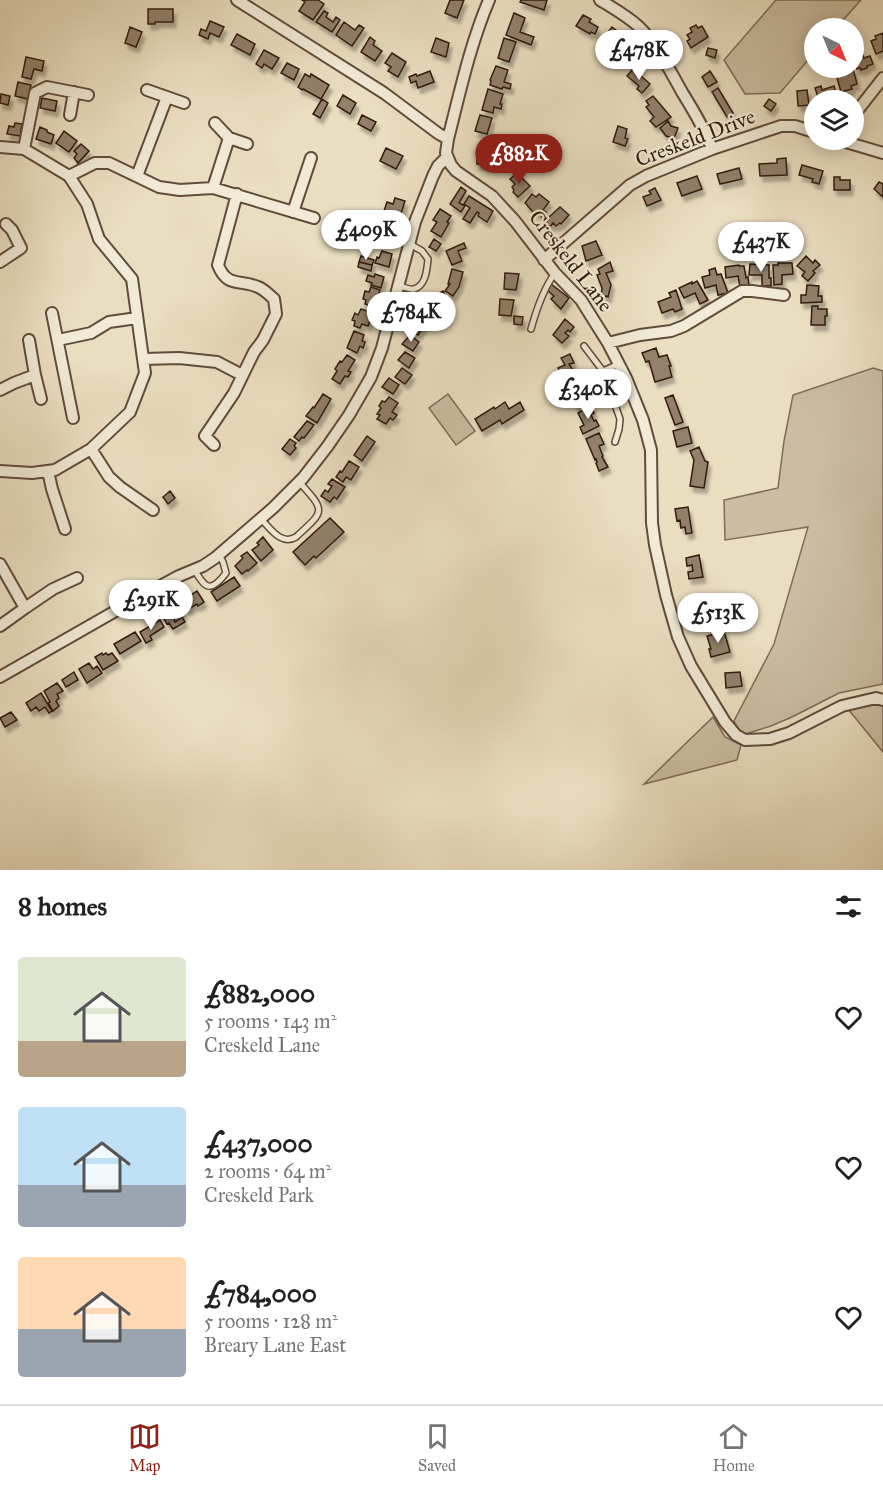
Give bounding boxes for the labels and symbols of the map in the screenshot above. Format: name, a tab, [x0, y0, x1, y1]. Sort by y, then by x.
north arrow	[804, 18, 864, 78]
pin: £478K	[597, 30, 681, 81]
street label: Creskeld Drive	[632, 103, 759, 173]
pin: £882K	[477, 134, 561, 185]
street label: Creskeld Lane	[523, 205, 619, 317]
pin: £409K	[324, 210, 408, 261]
pin: £437K	[719, 222, 803, 273]
pin: £784K	[369, 292, 453, 343]
pin: £340K	[546, 369, 630, 420]
pin: £291K	[109, 580, 193, 631]
pin: £513K	[676, 593, 760, 644]

